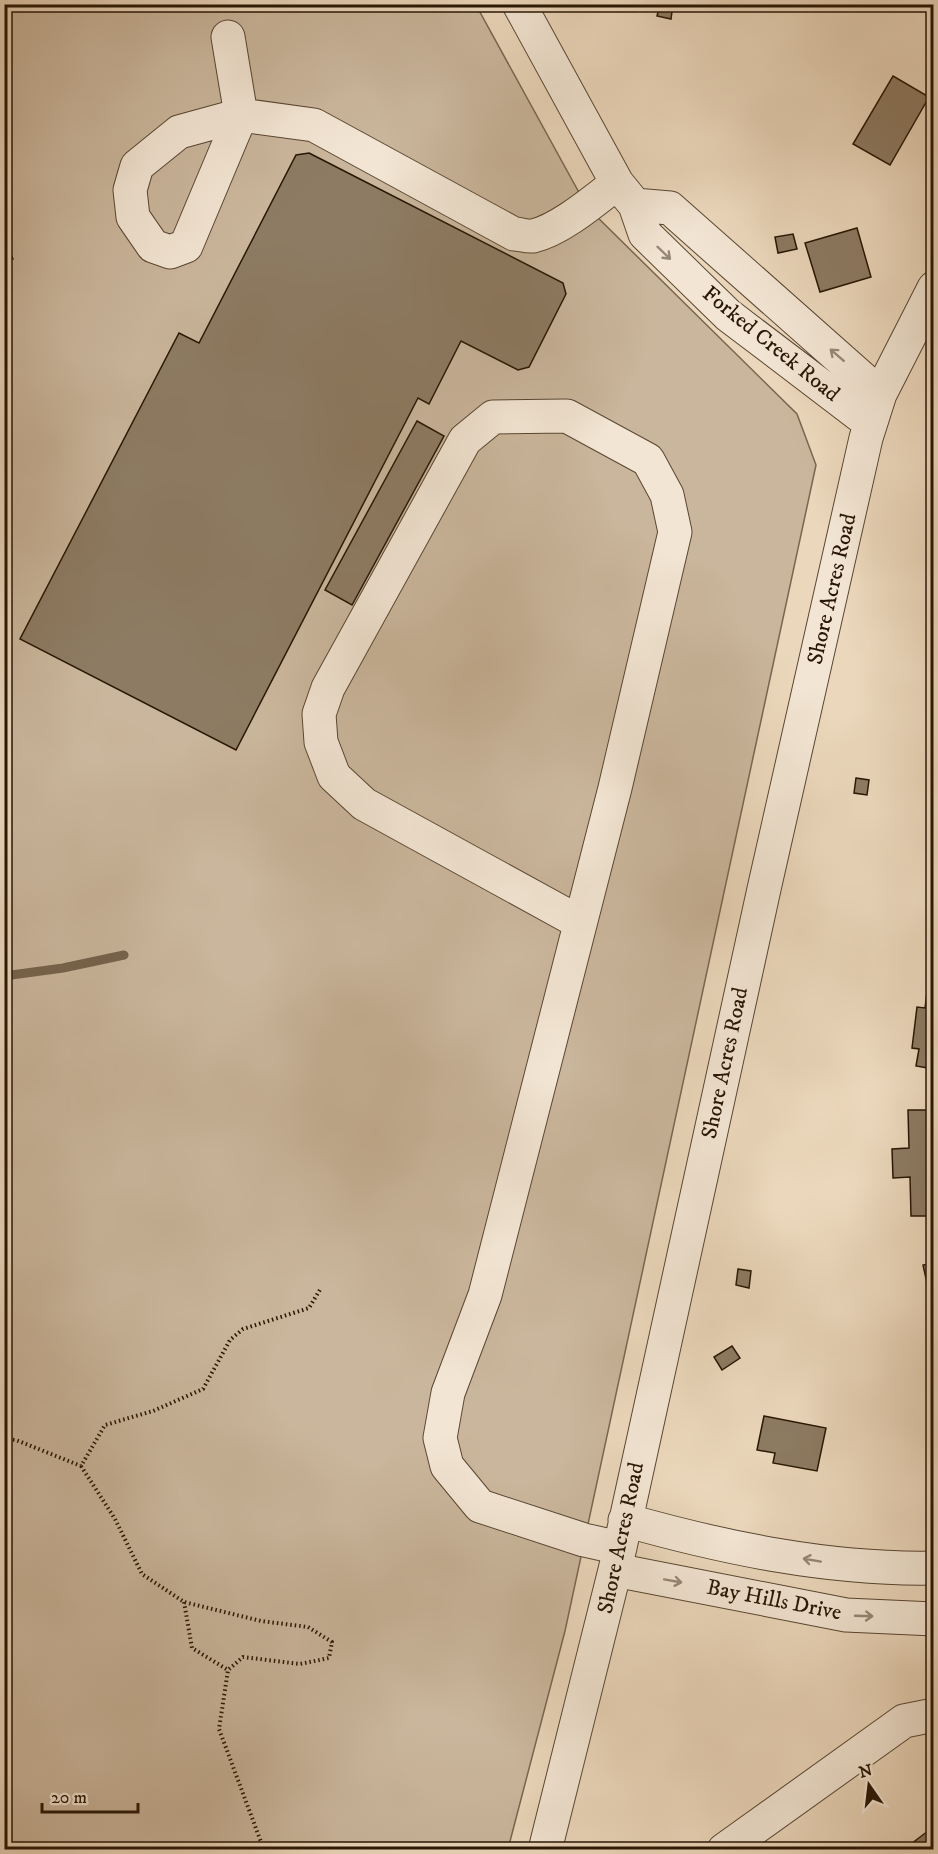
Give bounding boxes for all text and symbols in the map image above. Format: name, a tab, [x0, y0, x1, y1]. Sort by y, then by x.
one-way arrow	[657, 246, 672, 260]
street label: Forked Creek Road	[697, 280, 845, 408]
one-way arrow	[829, 348, 844, 362]
street label: Shore Acres Road	[802, 511, 862, 667]
street label: Shore Acres Road	[696, 985, 754, 1141]
street label: Shore Acres Road	[592, 1460, 650, 1616]
one-way arrow	[803, 1554, 823, 1565]
street label: Bay Hills Drive	[704, 1574, 844, 1626]
one-way arrow	[663, 1576, 682, 1587]
one-way arrow	[854, 1610, 874, 1622]
north arrow	[839, 1755, 899, 1815]
text: N	[857, 1760, 874, 1783]
scale bar	[42, 1776, 138, 1814]
text: 20 m	[51, 1787, 87, 1809]

